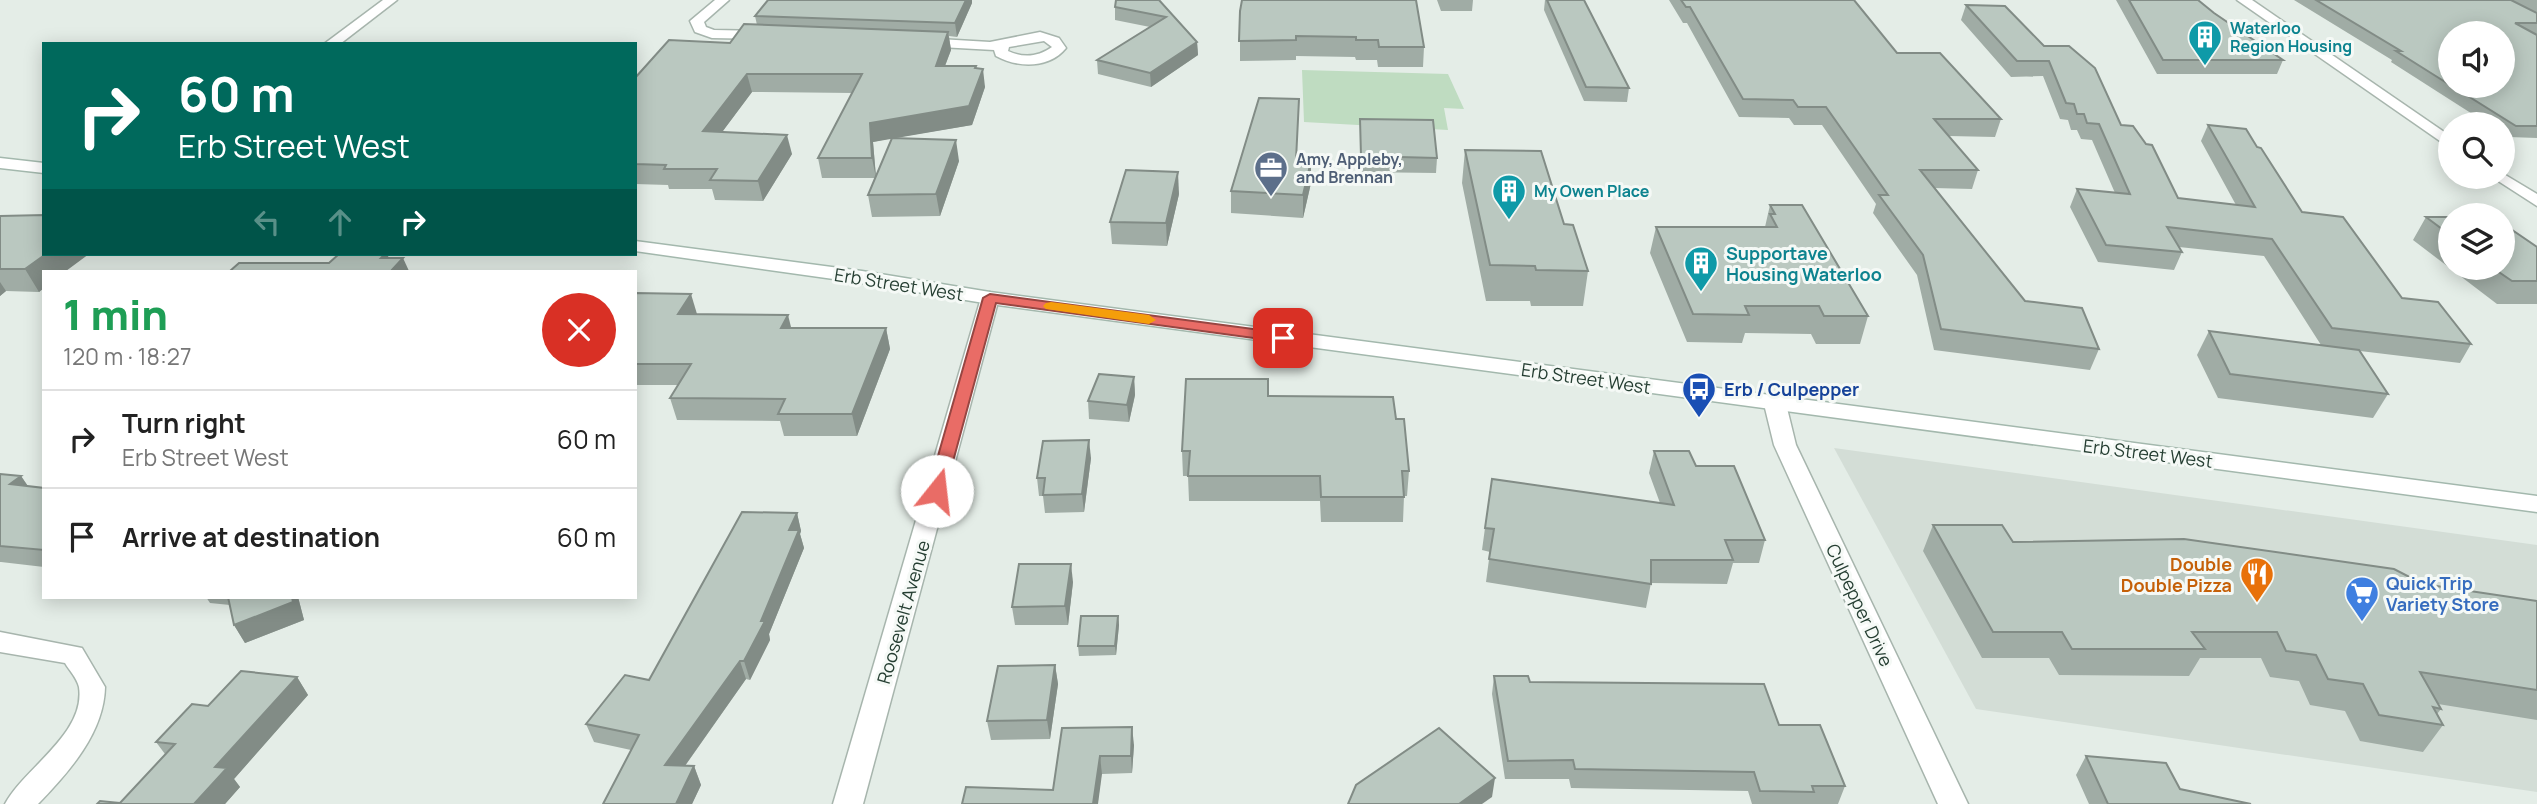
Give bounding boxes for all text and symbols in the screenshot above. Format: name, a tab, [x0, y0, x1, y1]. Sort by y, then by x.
place label: Waterloo Region Housing	[2230, 17, 2352, 57]
building icon: Waterloo Region Housing	[2186, 18, 2224, 67]
map controls	[2438, 21, 2515, 280]
button: sound	[2438, 21, 2515, 98]
text: 60 m	[178, 60, 295, 127]
icon: right	[63, 70, 154, 161]
button: search	[2438, 112, 2515, 189]
text: Erb Street West	[178, 124, 410, 168]
place label: Amy, Appleby, and Brennan	[1296, 148, 1403, 188]
office icon: Amy, Appleby, and Brennan	[1252, 149, 1290, 198]
building icon: My Owen Place	[1490, 172, 1528, 221]
place label: My Owen Place	[1534, 180, 1650, 202]
icon: left	[248, 203, 286, 241]
icon: ahead	[321, 203, 359, 241]
icon: right	[394, 203, 432, 241]
button: layers	[2438, 203, 2515, 280]
place label: Supportave Housing Waterloo	[1726, 241, 1882, 286]
building icon: Supportave Housing Waterloo	[1682, 244, 1720, 293]
street label: Erb Street West	[833, 262, 965, 306]
text: 1 min	[63, 285, 168, 343]
button: close	[542, 293, 616, 367]
pin	[1253, 308, 1313, 368]
icon: arrive	[1264, 319, 1302, 357]
text: 120 m · 18:27	[63, 340, 191, 372]
street label: Erb Street West	[1520, 357, 1652, 399]
bus stop icon: Erb / Culpepper	[1680, 370, 1718, 419]
place label: Erb / Culpepper	[1724, 377, 1859, 401]
text: Turn right	[122, 405, 246, 441]
icon: right	[63, 420, 101, 458]
text: 60 m	[557, 421, 616, 457]
street label: Erb Street West	[2082, 433, 2214, 473]
text: Erb Street West	[122, 441, 289, 473]
position arrow	[900, 454, 974, 528]
icon: arrive	[63, 518, 101, 556]
text: Arrive at destination	[122, 519, 380, 555]
text: 60 m	[557, 519, 616, 555]
street label: Roosevelt Avenue	[871, 538, 935, 686]
street label: Culpepper Drive	[1821, 540, 1899, 670]
place label: Double Double Pizza	[2121, 552, 2232, 597]
restaurant icon: Double Double Pizza	[2238, 555, 2276, 604]
place label: Quick Trip Variety Store	[2386, 571, 2500, 616]
supermarket icon: Quick Trip Variety Store	[2343, 574, 2381, 623]

